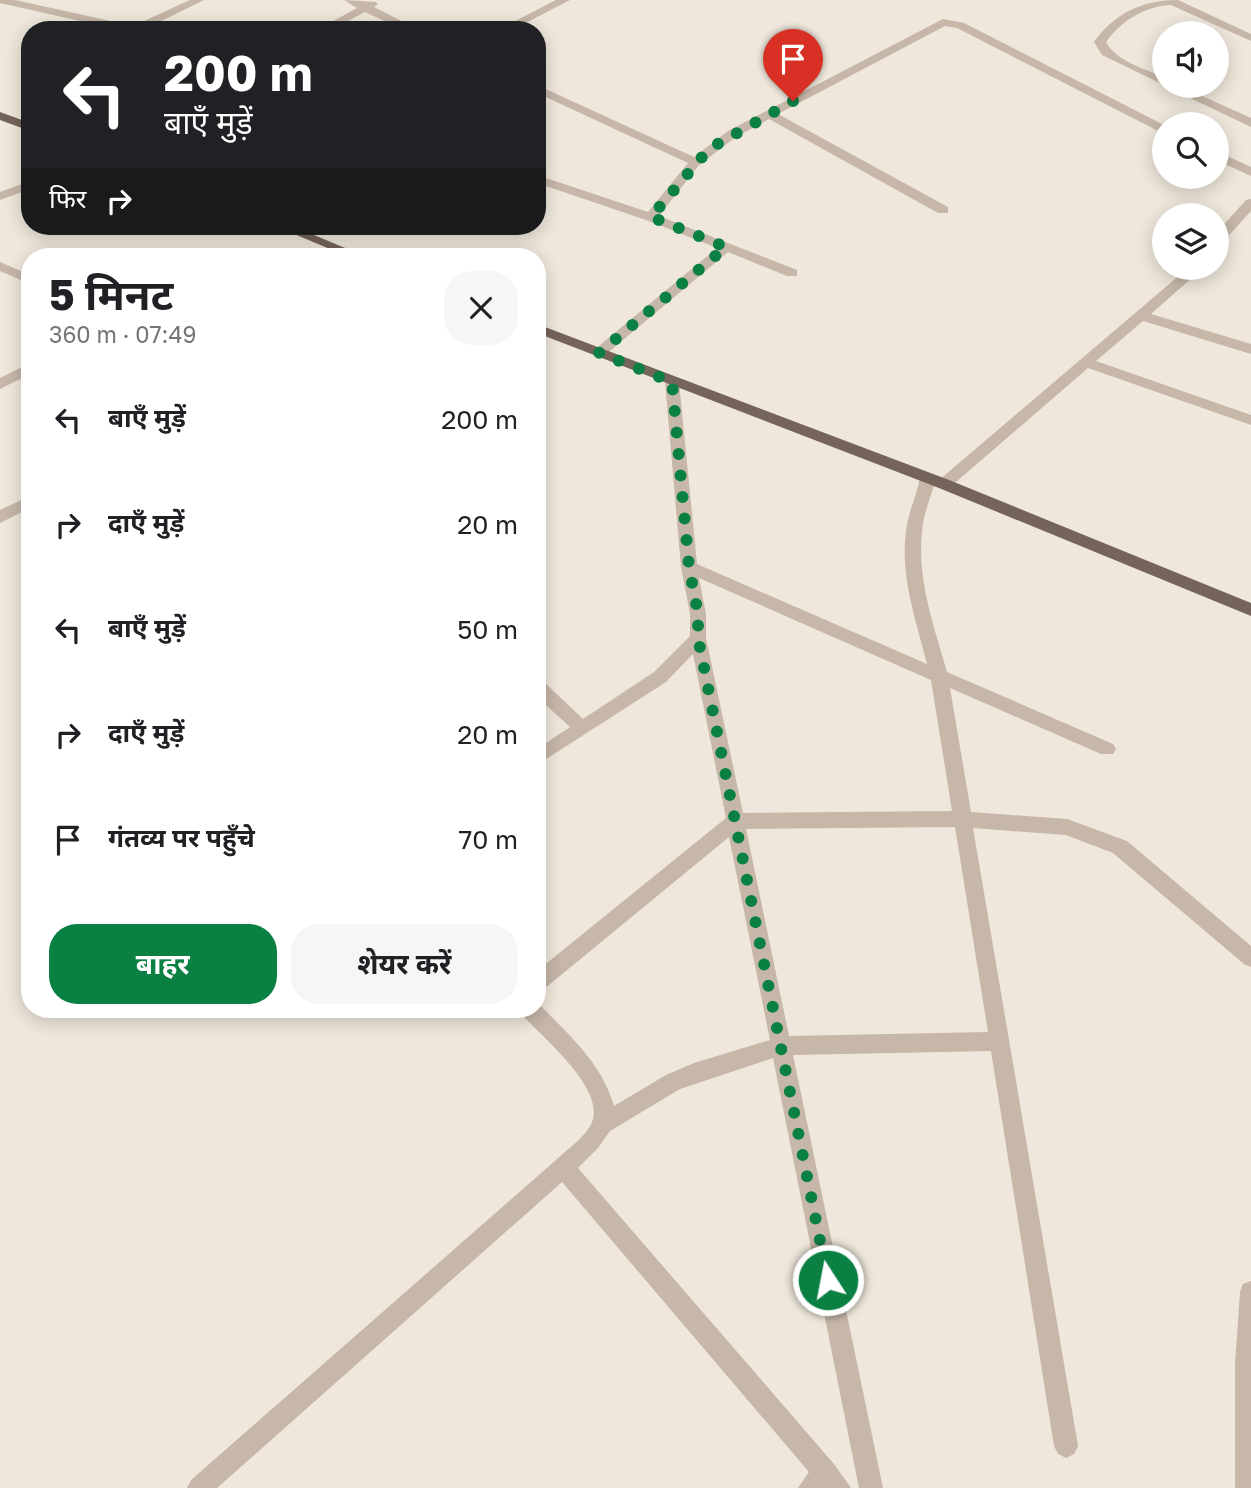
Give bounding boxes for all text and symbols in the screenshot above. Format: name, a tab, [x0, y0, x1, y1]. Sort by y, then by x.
map controls	[1152, 21, 1229, 280]
button: sound	[1152, 21, 1229, 98]
pin	[763, 29, 823, 101]
icon: arrive	[774, 40, 812, 78]
text: 200 m	[164, 43, 313, 102]
icon: left	[49, 49, 140, 140]
text: बाएँ मुड़ें	[164, 103, 253, 141]
button: search	[1152, 112, 1229, 189]
icon: right	[100, 182, 138, 220]
text: फिर	[49, 183, 86, 214]
button: layers	[1152, 203, 1229, 280]
text: 5 मिनट	[49, 269, 173, 319]
button: close	[444, 271, 518, 345]
text: 360 m · 07:49	[49, 320, 196, 348]
icon: left	[49, 401, 87, 439]
text: बाएँ मुड़ें	[108, 402, 186, 433]
text: 200 m	[441, 404, 518, 435]
icon: right	[49, 506, 87, 544]
text: दाएँ मुड़ें	[108, 507, 184, 538]
text: 20 m	[457, 509, 518, 540]
icon: left	[49, 611, 87, 649]
text: बाएँ मुड़ें	[108, 612, 186, 643]
text: 50 m	[457, 614, 518, 645]
icon: right	[49, 716, 87, 754]
text: दाएँ मुड़ें	[108, 717, 184, 748]
text: 20 m	[457, 719, 518, 750]
icon: arrive	[49, 821, 87, 859]
text: गंतव्य पर पहुँचे	[108, 822, 255, 853]
text: 70 m	[459, 824, 518, 855]
button: बाहर	[49, 924, 277, 1004]
button: शेयर करें	[291, 924, 518, 1004]
position arrow	[791, 1243, 865, 1317]

